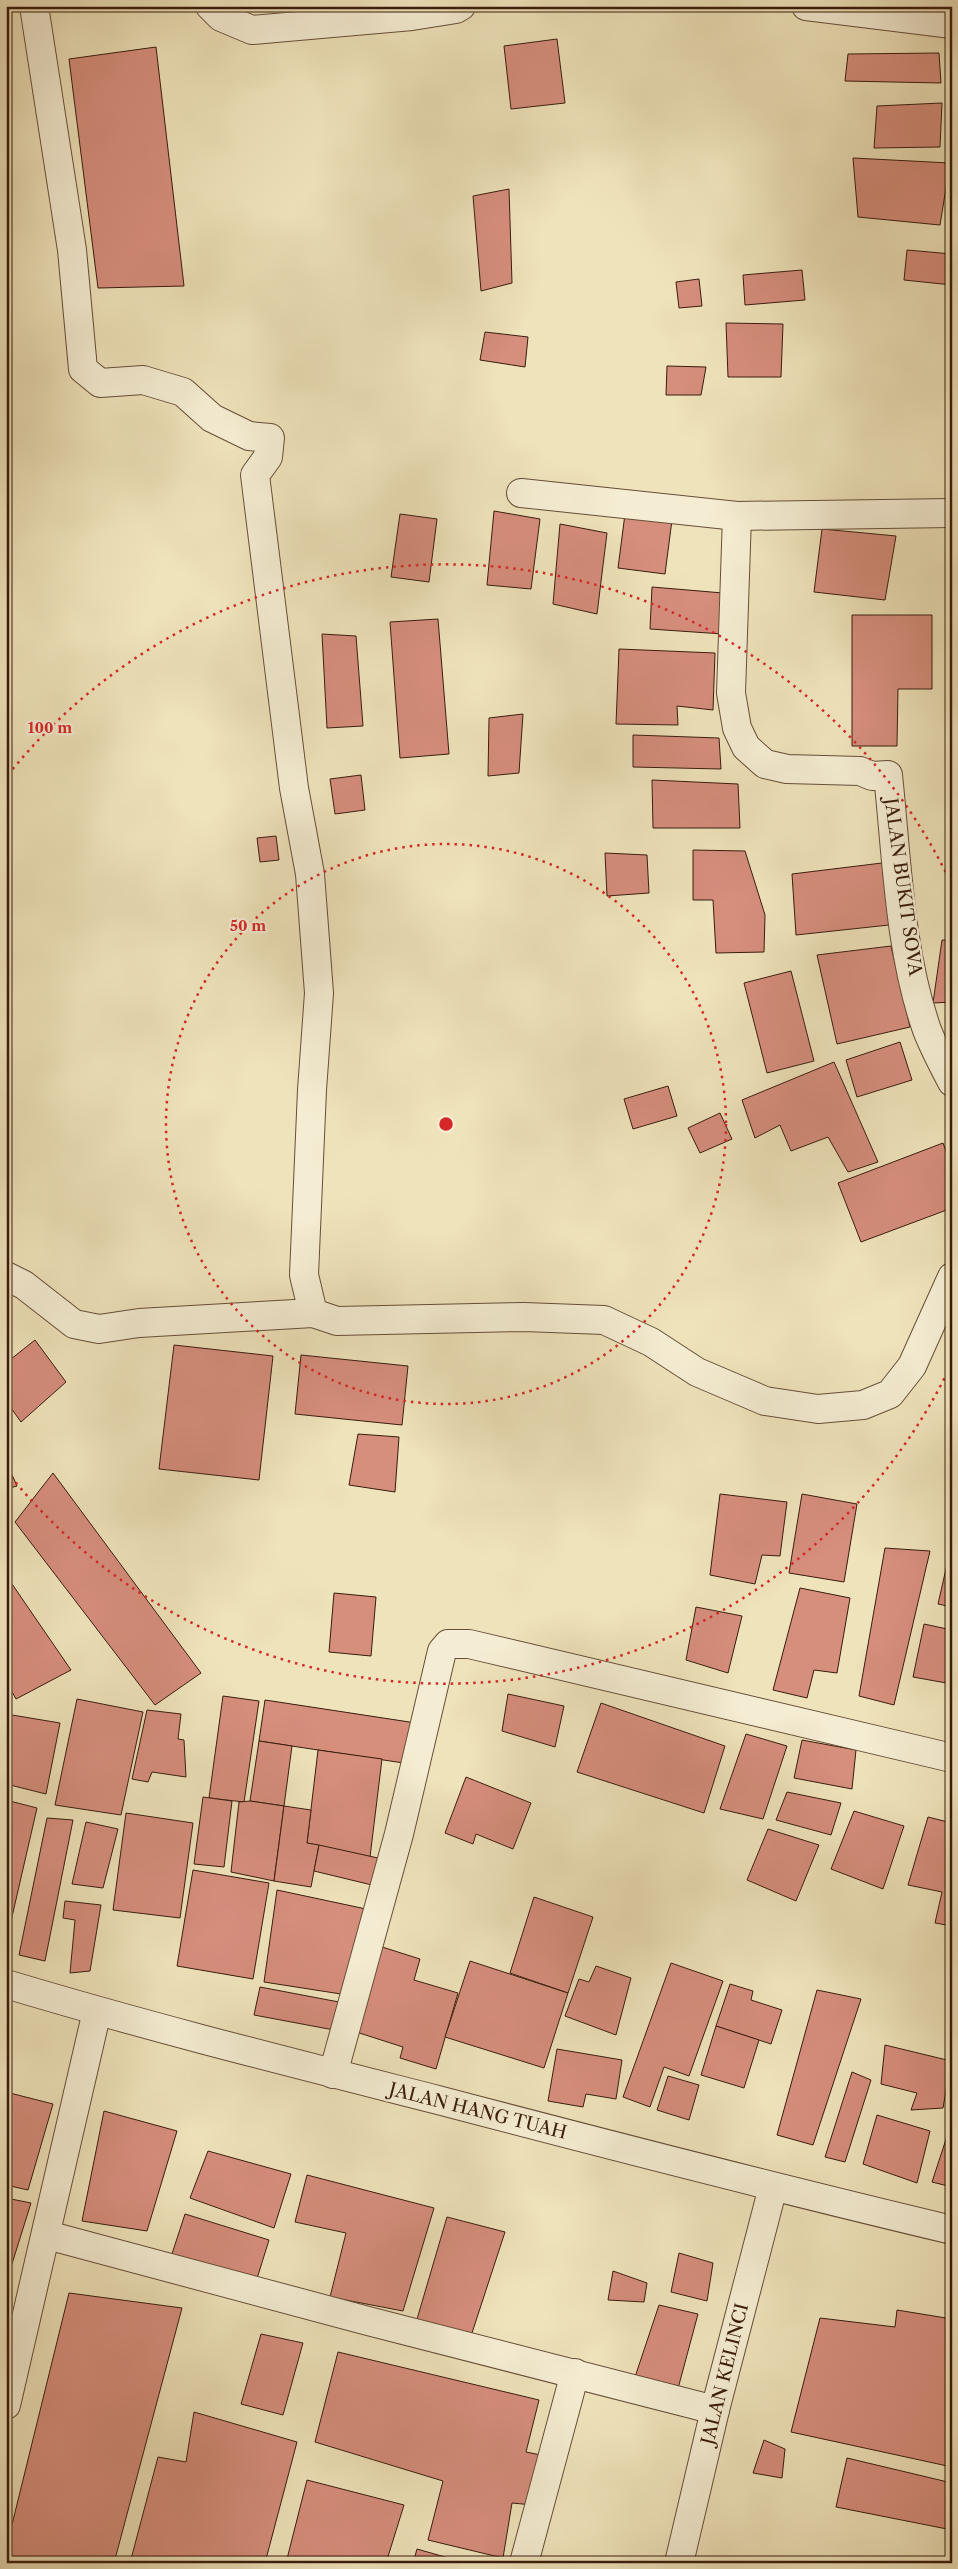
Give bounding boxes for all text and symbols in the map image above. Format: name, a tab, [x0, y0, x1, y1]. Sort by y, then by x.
text: 100 m	[28, 718, 72, 737]
street label: JALAN BUKIT SOVA	[879, 794, 926, 978]
text: 50 m	[230, 916, 266, 935]
centre of rings	[437, 1115, 455, 1133]
street label: JALAN HANG TUAH	[384, 2078, 569, 2144]
street label: JALAN KELINCI	[696, 2301, 753, 2450]

